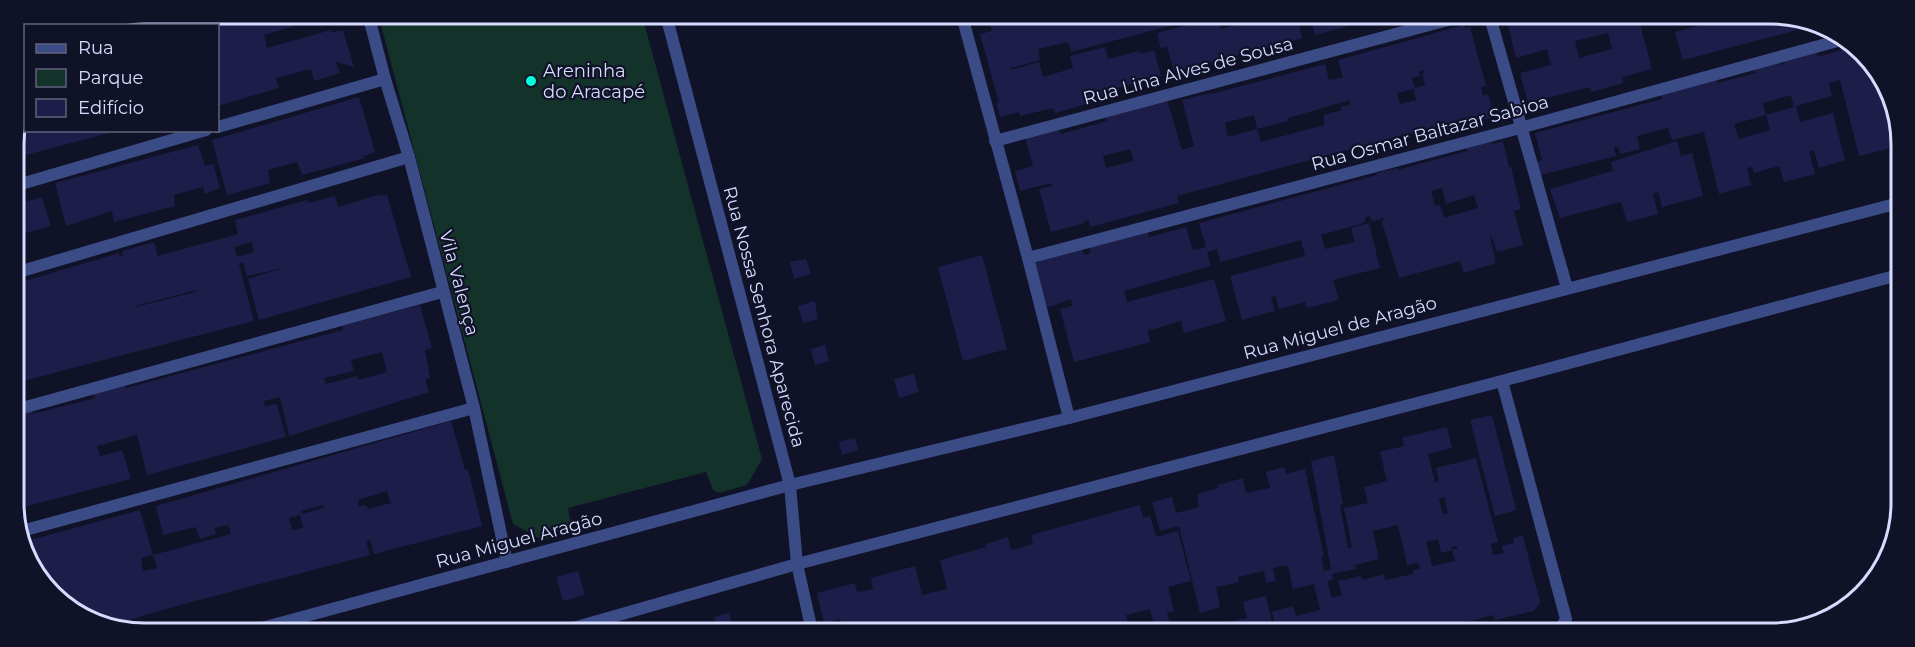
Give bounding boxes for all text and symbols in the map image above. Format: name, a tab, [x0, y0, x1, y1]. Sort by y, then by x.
legend	[24, 24, 219, 132]
street label: Rua Lina Alves de Sousa	[1081, 32, 1295, 110]
text: Rua	[78, 37, 114, 59]
place label: Areninha do Aracapé	[543, 60, 645, 103]
text: Parque	[78, 67, 144, 89]
marker: Areninha do Aracapé	[524, 74, 538, 88]
street label: Rua Osmar Baltazar Sabioa	[1309, 91, 1551, 175]
text: Edifício	[78, 97, 144, 119]
street label: Rua Nossa Senhora Aparecida	[718, 184, 810, 450]
street label: Vila Valença	[434, 228, 484, 338]
street label: Rua Miguel de Aragão	[1241, 292, 1439, 364]
street label: Rua Miguel Aragão	[433, 507, 605, 573]

